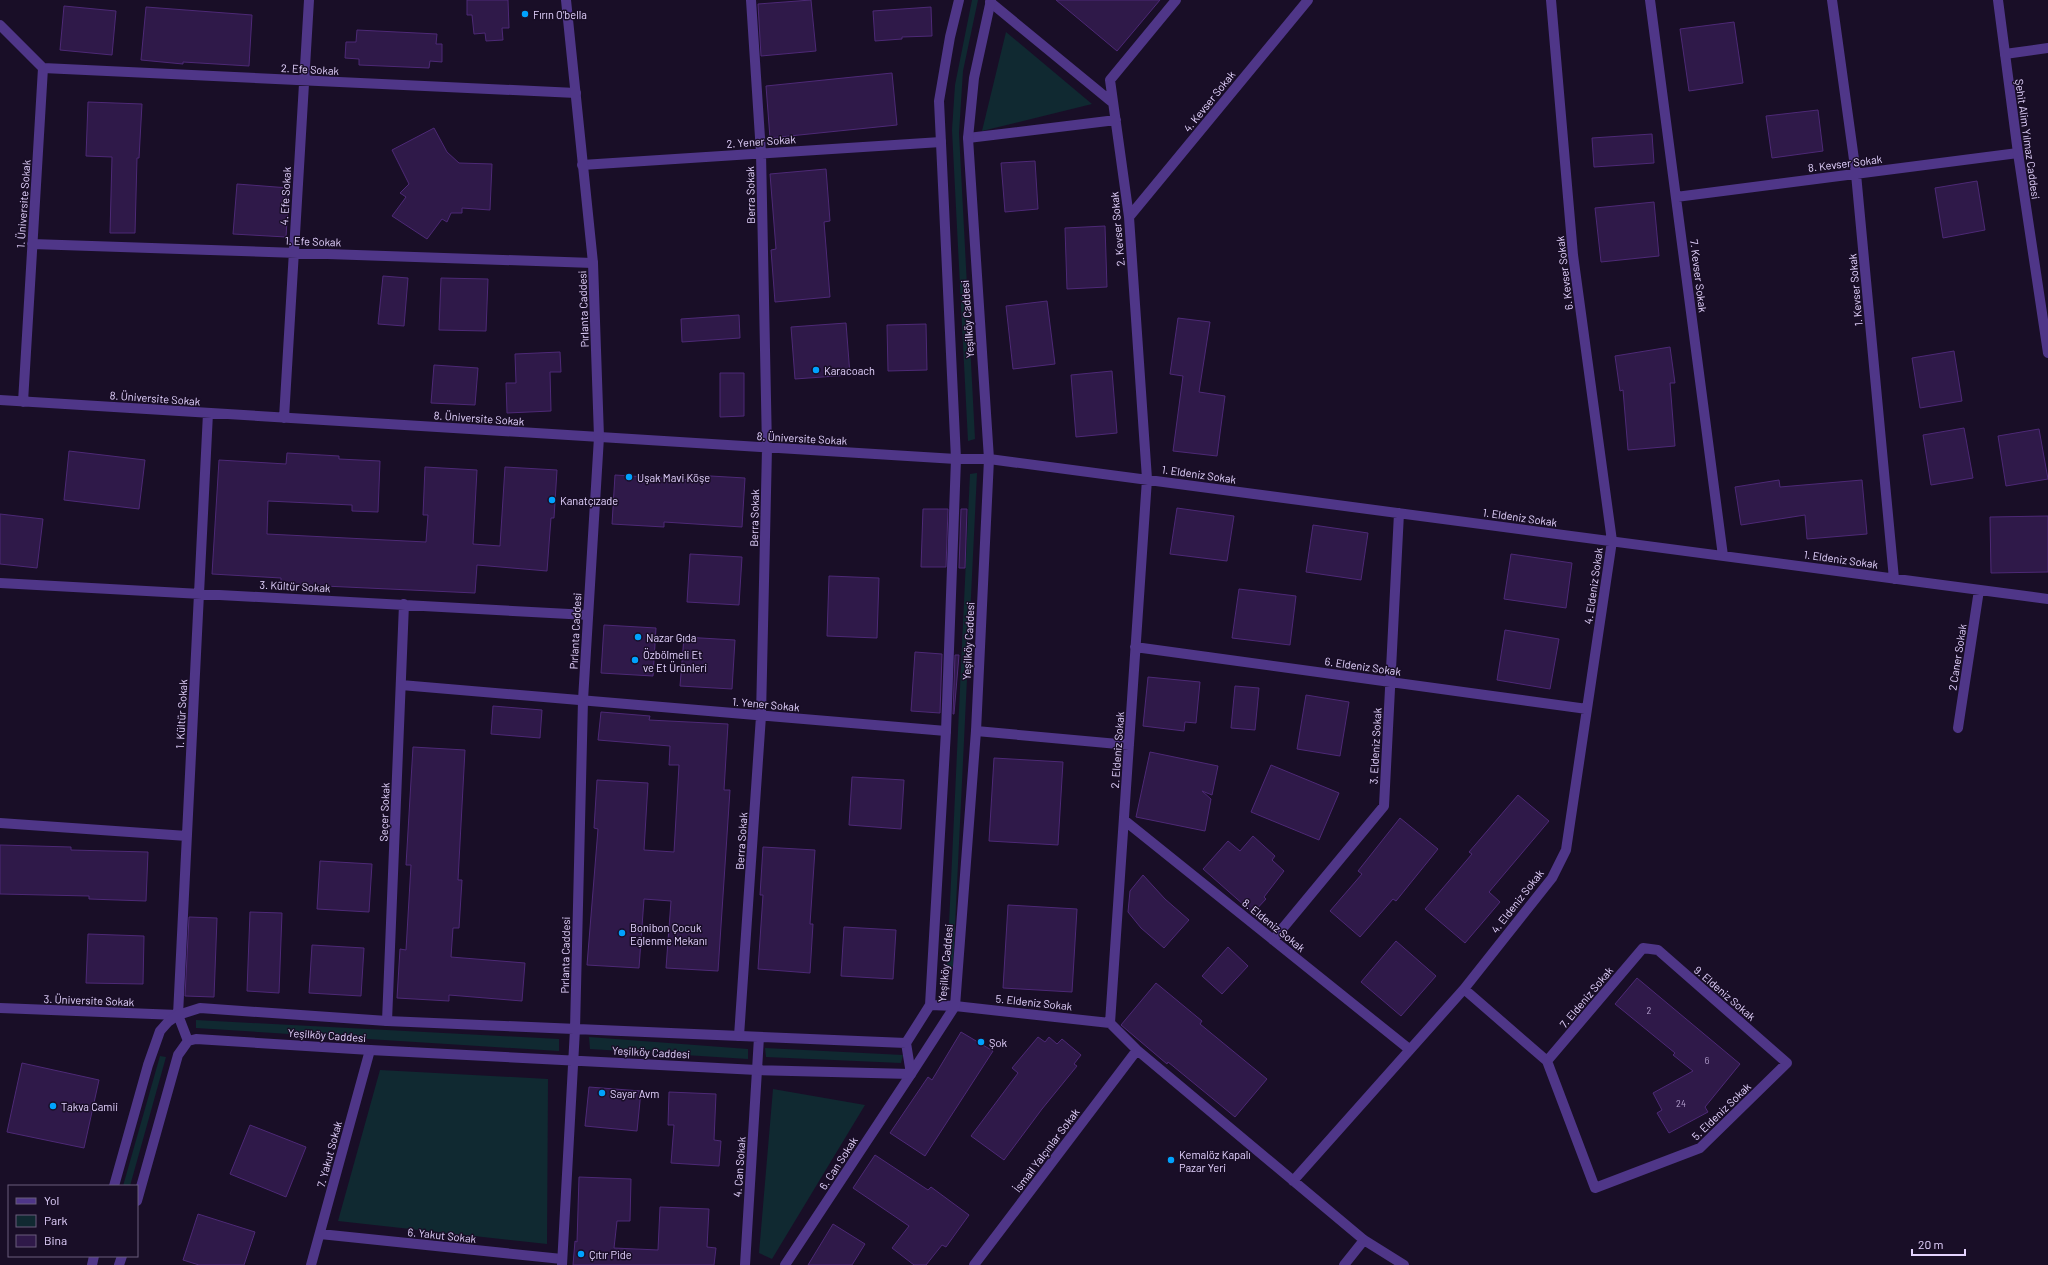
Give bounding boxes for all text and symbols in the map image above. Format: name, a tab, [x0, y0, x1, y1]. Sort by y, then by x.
place label: Fırın O'bella	[533, 8, 587, 21]
marker: Fırın O'bella	[520, 9, 530, 19]
street label: 2. Efe Sokak	[281, 61, 340, 77]
street label: 4. Kevser Sokak	[1180, 67, 1238, 134]
street label: Şehit Alim Yılmaz Caddesi	[2013, 78, 2043, 200]
street label: 2. Yener Sokak	[726, 132, 797, 150]
street label: 8. Kevser Sokak	[1807, 152, 1883, 174]
street label: 1. Üniversite Sokak	[12, 159, 33, 249]
street label: 4. Efe Sokak	[277, 166, 293, 226]
street label: Berra Sokak	[743, 166, 757, 224]
street label: 2. Kevser Sokak	[1107, 191, 1127, 267]
street label: 1. Efe Sokak	[285, 234, 342, 248]
street label: 6. Kevser Sokak	[1553, 235, 1575, 311]
street label: 7. Kevser Sokak	[1688, 239, 1710, 314]
street label: 1. Kevser Sokak	[1845, 253, 1865, 327]
street label: Pırlanta Caddesi	[575, 270, 591, 348]
street label: Yeşilköy Caddesi	[958, 279, 976, 359]
place label: Karacoach	[824, 364, 875, 377]
marker: Karacoach	[811, 365, 821, 375]
street label: 8. Üniversite Sokak	[109, 387, 201, 408]
street label: 8. Üniversite Sokak	[433, 407, 525, 428]
street label: 8. Üniversite Sokak	[756, 428, 848, 447]
street label: 1. Eldeniz Sokak	[1161, 462, 1237, 486]
place label: Uşak Mavi Köşe	[637, 471, 710, 484]
marker: Uşak Mavi Köşe	[624, 472, 634, 482]
street label: Berra Sokak	[747, 489, 761, 547]
place label: Kanatçızade	[560, 494, 618, 507]
marker: Kanatçızade	[547, 495, 557, 505]
street label: 1. Eldeniz Sokak	[1482, 505, 1558, 529]
street label: 4. Eldeniz Sokak	[1581, 546, 1605, 625]
street label: 1. Eldeniz Sokak	[1803, 547, 1879, 571]
street label: 3. Kültür Sokak	[259, 578, 331, 594]
street label: Pırlanta Caddesi	[566, 592, 584, 670]
street label: Yeşilköy Caddesi	[959, 601, 977, 680]
street label: 2 Caner Sokak	[1945, 622, 1969, 691]
place label: Nazar Gıda	[646, 631, 696, 644]
marker: Nazar Gıda	[633, 632, 643, 642]
place label: Özbölmeli Et ve Et Ürünleri	[643, 647, 707, 674]
street label: 6. Eldeniz Sokak	[1324, 654, 1402, 678]
marker: Özbölmeli Et ve Et Ürünleri	[630, 655, 640, 665]
street label: 1. Kültür Sokak	[173, 679, 189, 749]
street label: 1. Yener Sokak	[732, 695, 801, 713]
street label: 3. Eldeniz Sokak	[1366, 707, 1384, 785]
street label: 2. Eldeniz Sokak	[1108, 711, 1126, 789]
street label: Seçer Sokak	[376, 782, 392, 842]
street label: Berra Sokak	[733, 811, 750, 870]
street label: 4. Eldeniz Sokak	[1488, 866, 1546, 935]
street label: 8. Eldeniz Sokak	[1240, 896, 1308, 955]
street label: Pırlanta Caddesi	[558, 916, 572, 994]
place label: Bonibon Çocuk Eğlenme Mekanı	[630, 921, 707, 947]
street label: Yeşilköy Caddesi	[935, 923, 955, 1003]
marker: Bonibon Çocuk Eğlenme Mekanı	[617, 928, 627, 938]
street label: 7. Eldeniz Sokak	[1557, 963, 1616, 1030]
street label: 9. Eldeniz Sokak	[1692, 963, 1759, 1023]
street label: 3. Üniversite Sokak	[43, 991, 135, 1008]
street label: 5. Eldeniz Sokak	[995, 992, 1073, 1013]
house number: 2	[1647, 1005, 1652, 1016]
street label: Yeşilköy Caddesi	[287, 1026, 367, 1044]
place label: Şok	[989, 1036, 1007, 1049]
marker: Şok	[976, 1037, 986, 1047]
street label: Yeşilköy Caddesi	[612, 1043, 691, 1061]
house number: 6	[1705, 1055, 1710, 1066]
street label: 5. Eldeniz Sokak	[1689, 1079, 1753, 1142]
place label: Sayar Avm	[610, 1087, 659, 1100]
marker: Sayar Avm	[597, 1088, 607, 1098]
house number: 24	[1676, 1098, 1686, 1109]
place label: Takva Camii	[61, 1100, 118, 1113]
marker: Takva Camii	[48, 1101, 58, 1111]
street label: İsmail Yalçınlar Sokak	[1009, 1105, 1082, 1194]
street label: 7. Yakut Sokak	[314, 1119, 344, 1188]
street label: 6. Can Sokak	[816, 1134, 860, 1192]
street label: 4. Can Sokak	[730, 1136, 748, 1198]
place label: Kemalöz Kapalı Pazar Yeri	[1179, 1148, 1251, 1174]
marker: Kemalöz Kapalı Pazar Yeri	[1166, 1155, 1176, 1165]
legend	[8, 1185, 138, 1257]
text: Yol	[44, 1193, 59, 1207]
text: Park	[44, 1213, 68, 1227]
street label: 6. Yakut Sokak	[407, 1225, 477, 1245]
scale bar	[1912, 1231, 1965, 1257]
text: Bina	[44, 1233, 67, 1247]
text: 20 m	[1918, 1237, 1944, 1251]
place label: Çıtır Pide	[589, 1248, 632, 1261]
marker: Çıtır Pide	[576, 1249, 586, 1259]

